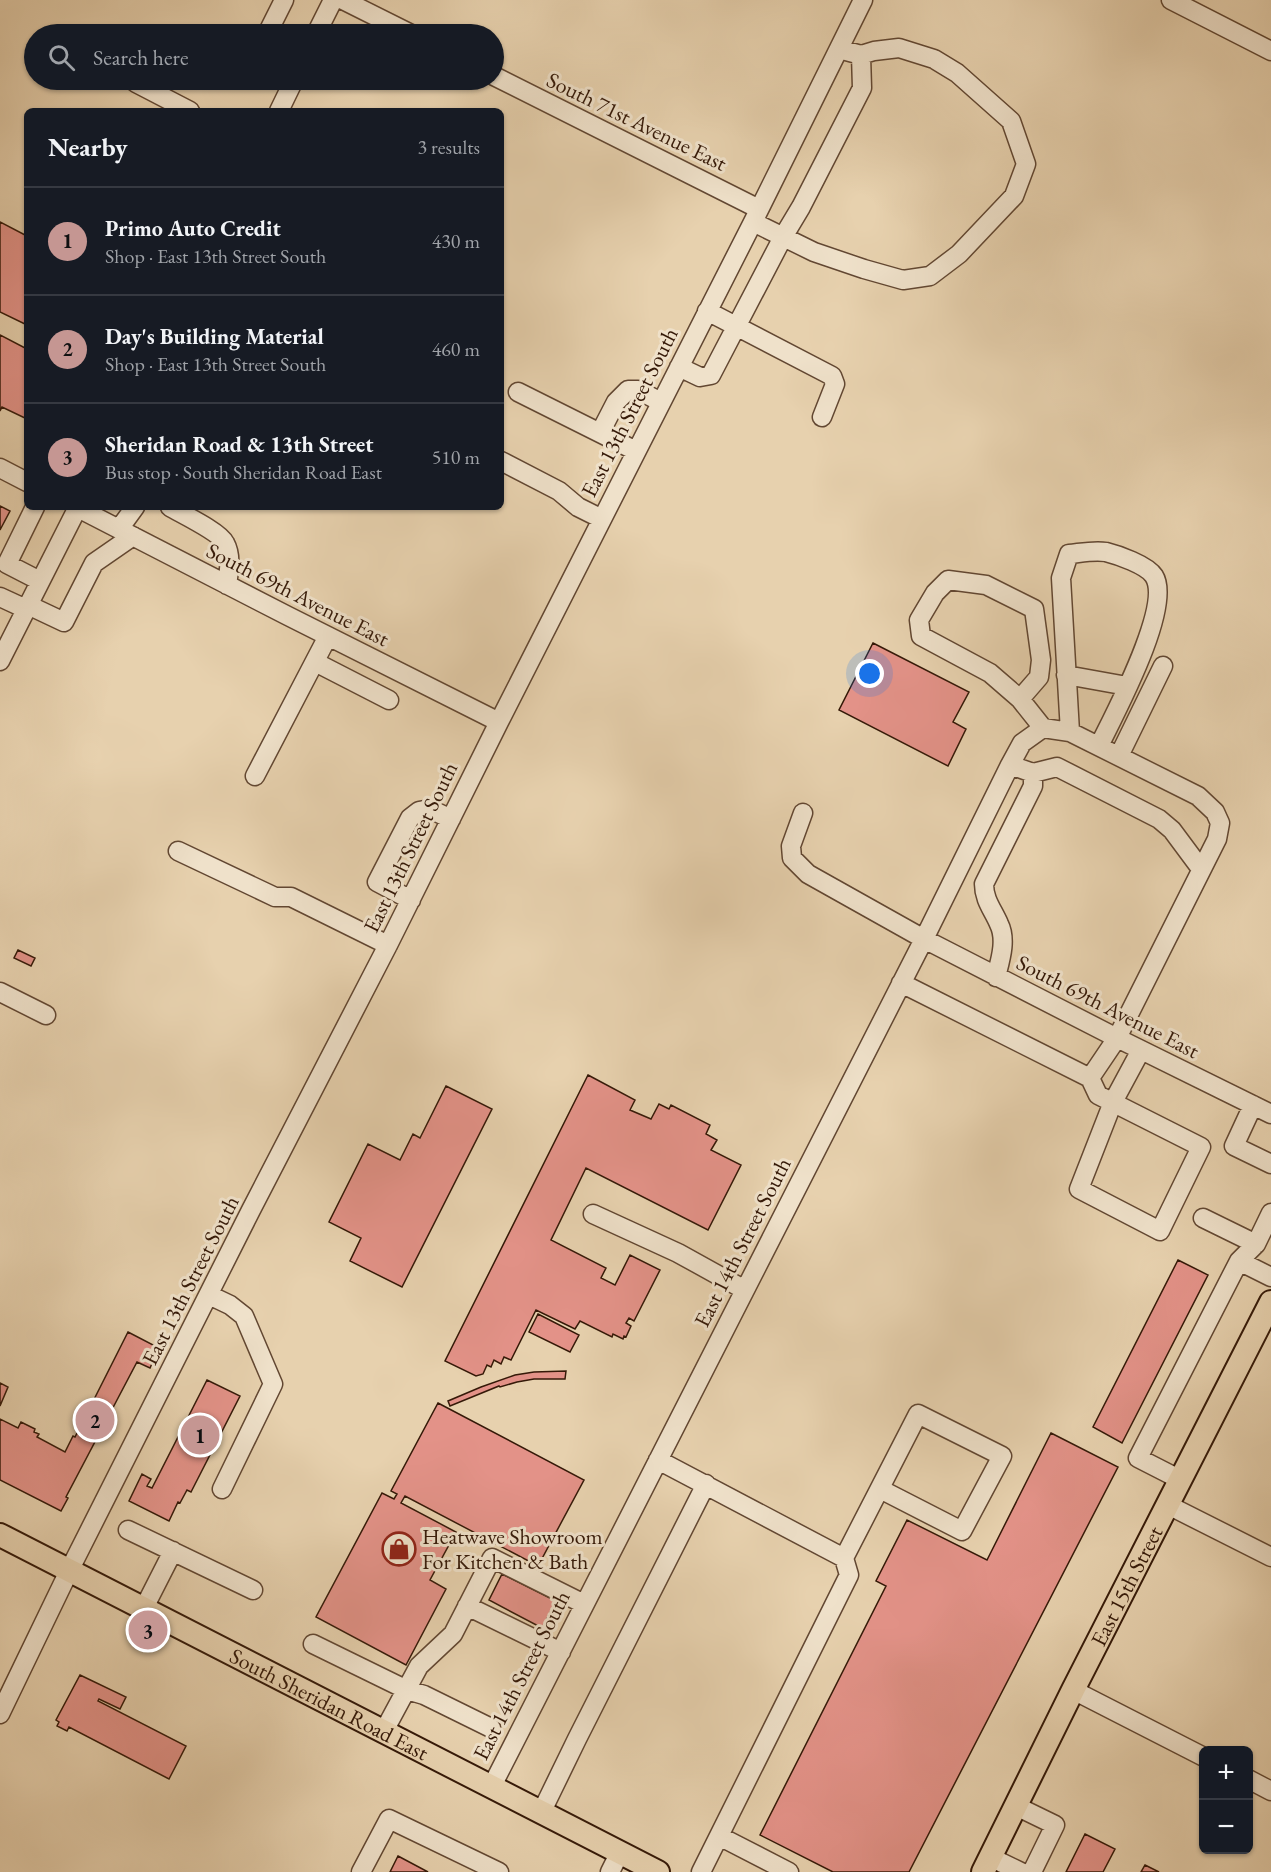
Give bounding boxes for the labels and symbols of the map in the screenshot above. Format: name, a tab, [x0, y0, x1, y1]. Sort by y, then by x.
street label: South 71st Avenue East	[542, 65, 732, 178]
street label: East 13th Street South	[574, 323, 685, 502]
street label: South 69th Avenue East	[202, 536, 394, 653]
your location	[855, 659, 884, 688]
street label: East 13th Street South	[357, 757, 464, 937]
street label: South 69th Avenue East	[1012, 948, 1204, 1065]
street label: East 14th Street South	[687, 1153, 798, 1332]
street label: East 13th Street South	[135, 1191, 246, 1370]
pin: 2	[76, 1398, 115, 1442]
pin: 1	[180, 1412, 220, 1458]
street label: East 15th Street	[1084, 1521, 1169, 1651]
place label: Heatwave Showroom For Kitchen & Bath	[422, 1522, 603, 1576]
shop icon: Heatwave Showroom For Kitchen & Bath	[381, 1531, 417, 1567]
street label: East 14th Street South	[466, 1586, 577, 1765]
pin: 3	[128, 1608, 168, 1652]
street label: South Sheridan Road East	[225, 1641, 433, 1767]

